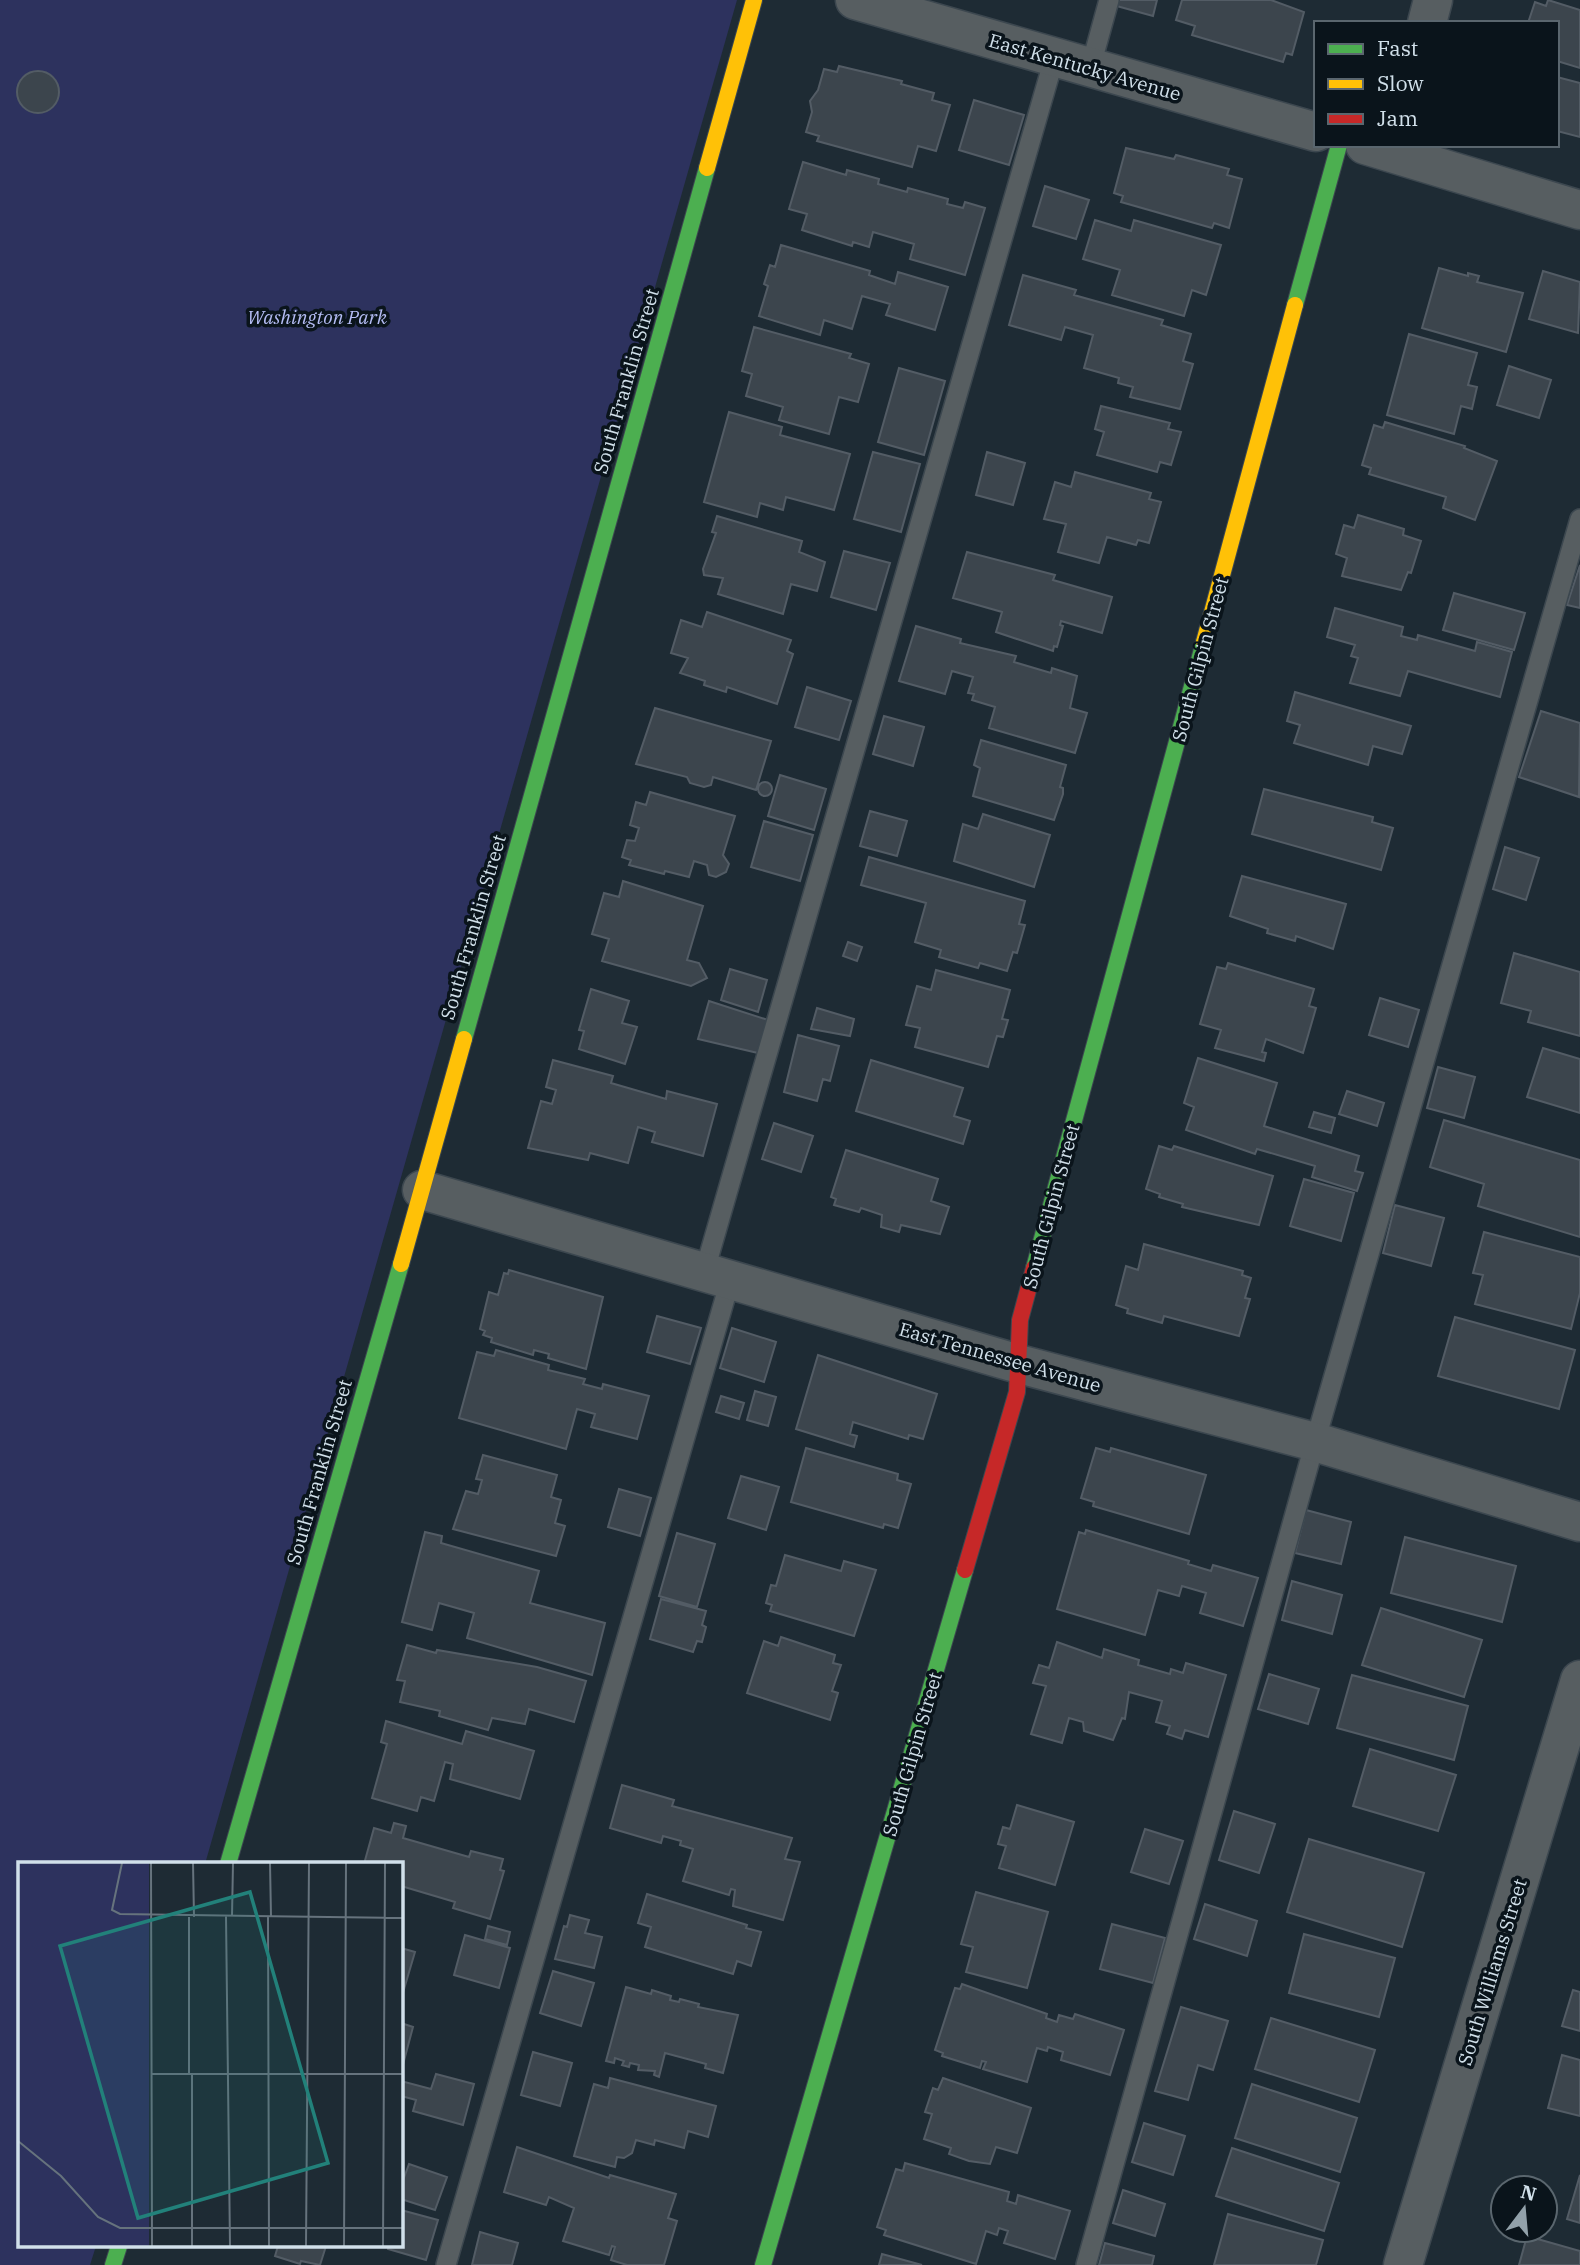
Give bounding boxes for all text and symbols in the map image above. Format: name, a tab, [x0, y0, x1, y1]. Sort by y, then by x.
legend	[1314, 21, 1559, 147]
street label: East Kentucky Avenue	[986, 28, 1184, 106]
text: Fast	[1377, 34, 1418, 62]
text: Slow	[1377, 69, 1424, 97]
text: Jam	[1377, 104, 1418, 132]
street label: South Franklin Street	[588, 285, 664, 476]
park label: Washington Park	[247, 305, 388, 329]
street label: South Gilpin Street	[1166, 574, 1234, 744]
street label: South Franklin Street	[435, 831, 511, 1022]
street label: South Gilpin Street	[1017, 1121, 1085, 1291]
street label: East Tennessee Avenue	[896, 1317, 1104, 1397]
street label: South Franklin Street	[281, 1376, 357, 1567]
street label: South Gilpin Street	[877, 1669, 947, 1839]
inset map	[18, 1862, 402, 2248]
street label: South Williams Street	[1452, 1876, 1532, 2068]
north arrow	[1489, 2174, 1559, 2244]
text: N	[1518, 2179, 1539, 2206]

